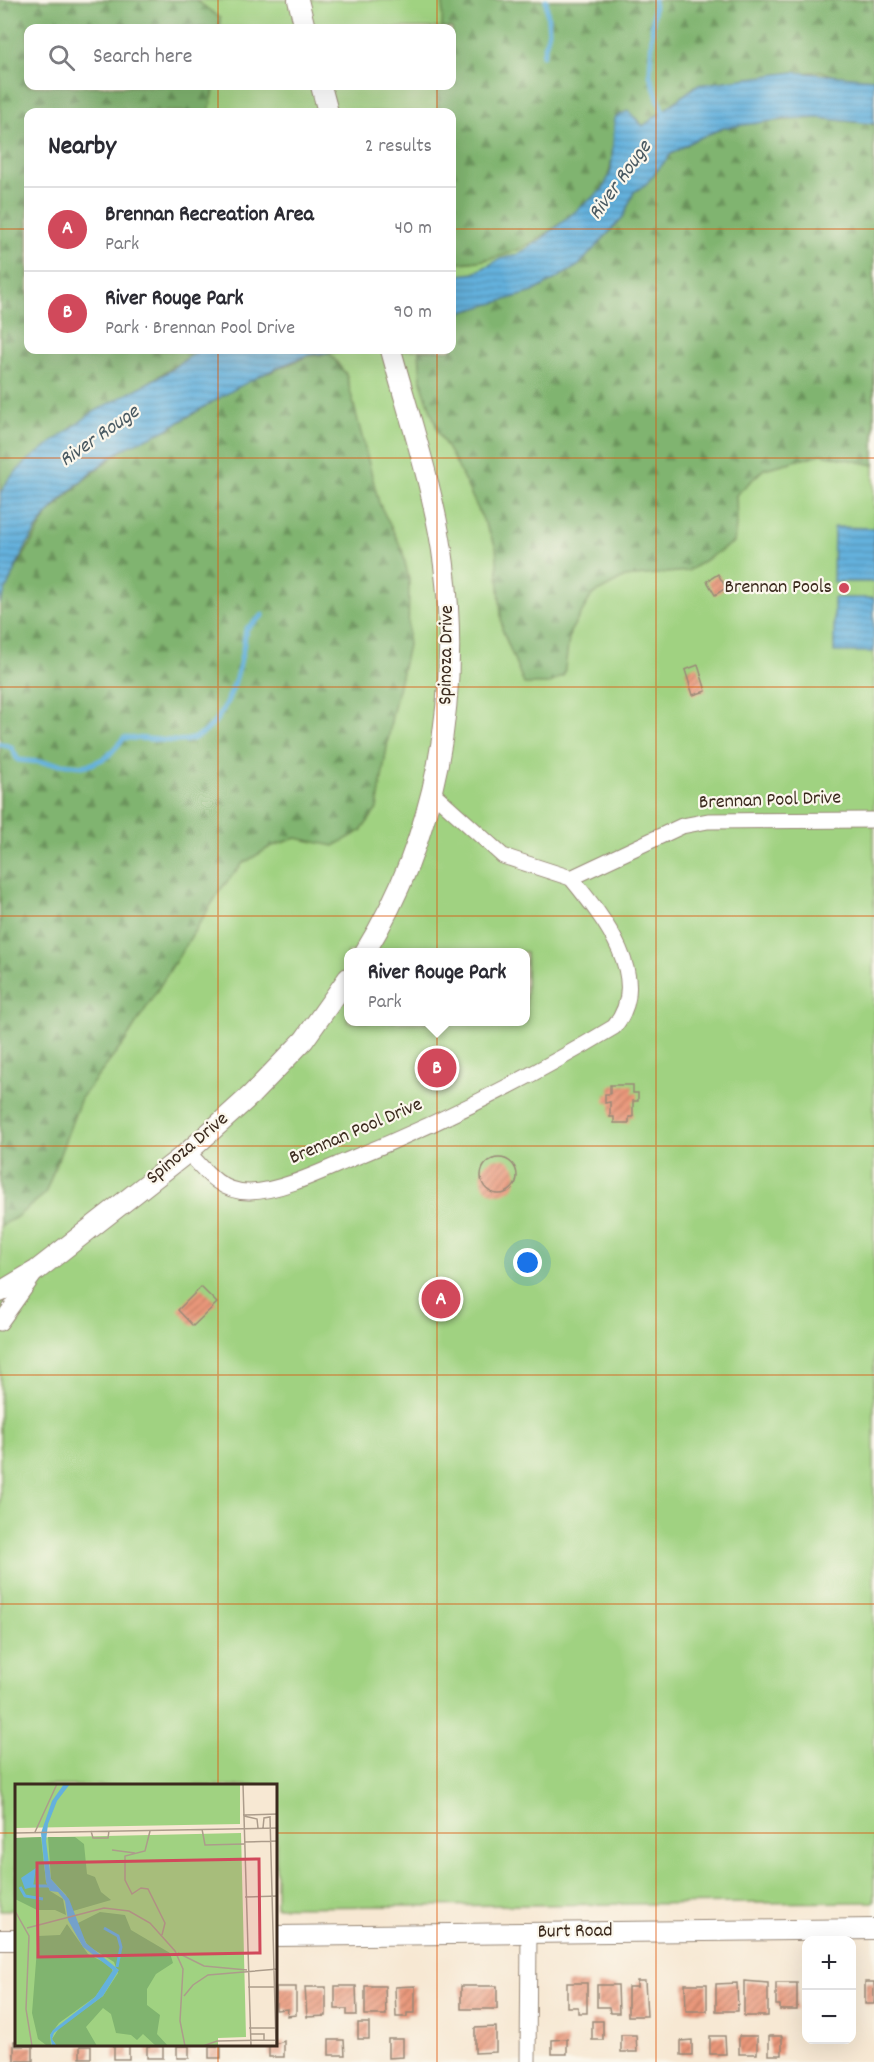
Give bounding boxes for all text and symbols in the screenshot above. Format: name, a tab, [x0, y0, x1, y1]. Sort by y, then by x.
search box	[24, 24, 456, 90]
icon: search	[45, 41, 78, 74]
text: Search here	[93, 42, 192, 73]
text: Nearby	[48, 129, 116, 166]
text: 2 results	[365, 133, 432, 161]
water label: River Rouge	[582, 134, 661, 227]
text: Brennan Recreation Area	[105, 200, 314, 231]
text: A	[62, 215, 73, 243]
text: 40 m	[394, 215, 432, 243]
text: Park	[105, 231, 139, 259]
text: River Rouge Park	[105, 284, 244, 315]
text: B	[63, 299, 72, 327]
text: 90 m	[394, 299, 432, 327]
text: Park · Brennan Pool Drive	[105, 315, 295, 343]
water label: River Rouge	[54, 397, 148, 476]
place label: Brennan Pools	[725, 574, 832, 602]
marker: Brennan Pools	[837, 581, 851, 595]
street label: Spinoza Drive	[432, 605, 462, 705]
street label: Brennan Pool Drive	[698, 785, 842, 817]
popup	[344, 948, 530, 1026]
text: River Rouge Park	[368, 958, 506, 989]
text: Park	[368, 989, 402, 1017]
pin: B	[418, 1046, 456, 1090]
street label: Brennan Pool Drive	[285, 1091, 427, 1173]
street label: Spinoza Drive	[141, 1106, 235, 1192]
your location	[513, 1248, 542, 1277]
pin: A	[422, 1276, 460, 1322]
inset map	[15, 1784, 278, 2047]
street label: Burt Road	[537, 1917, 613, 1947]
map controls	[802, 1936, 856, 2044]
button: +	[802, 1936, 856, 1990]
button: −	[802, 1990, 856, 2044]

